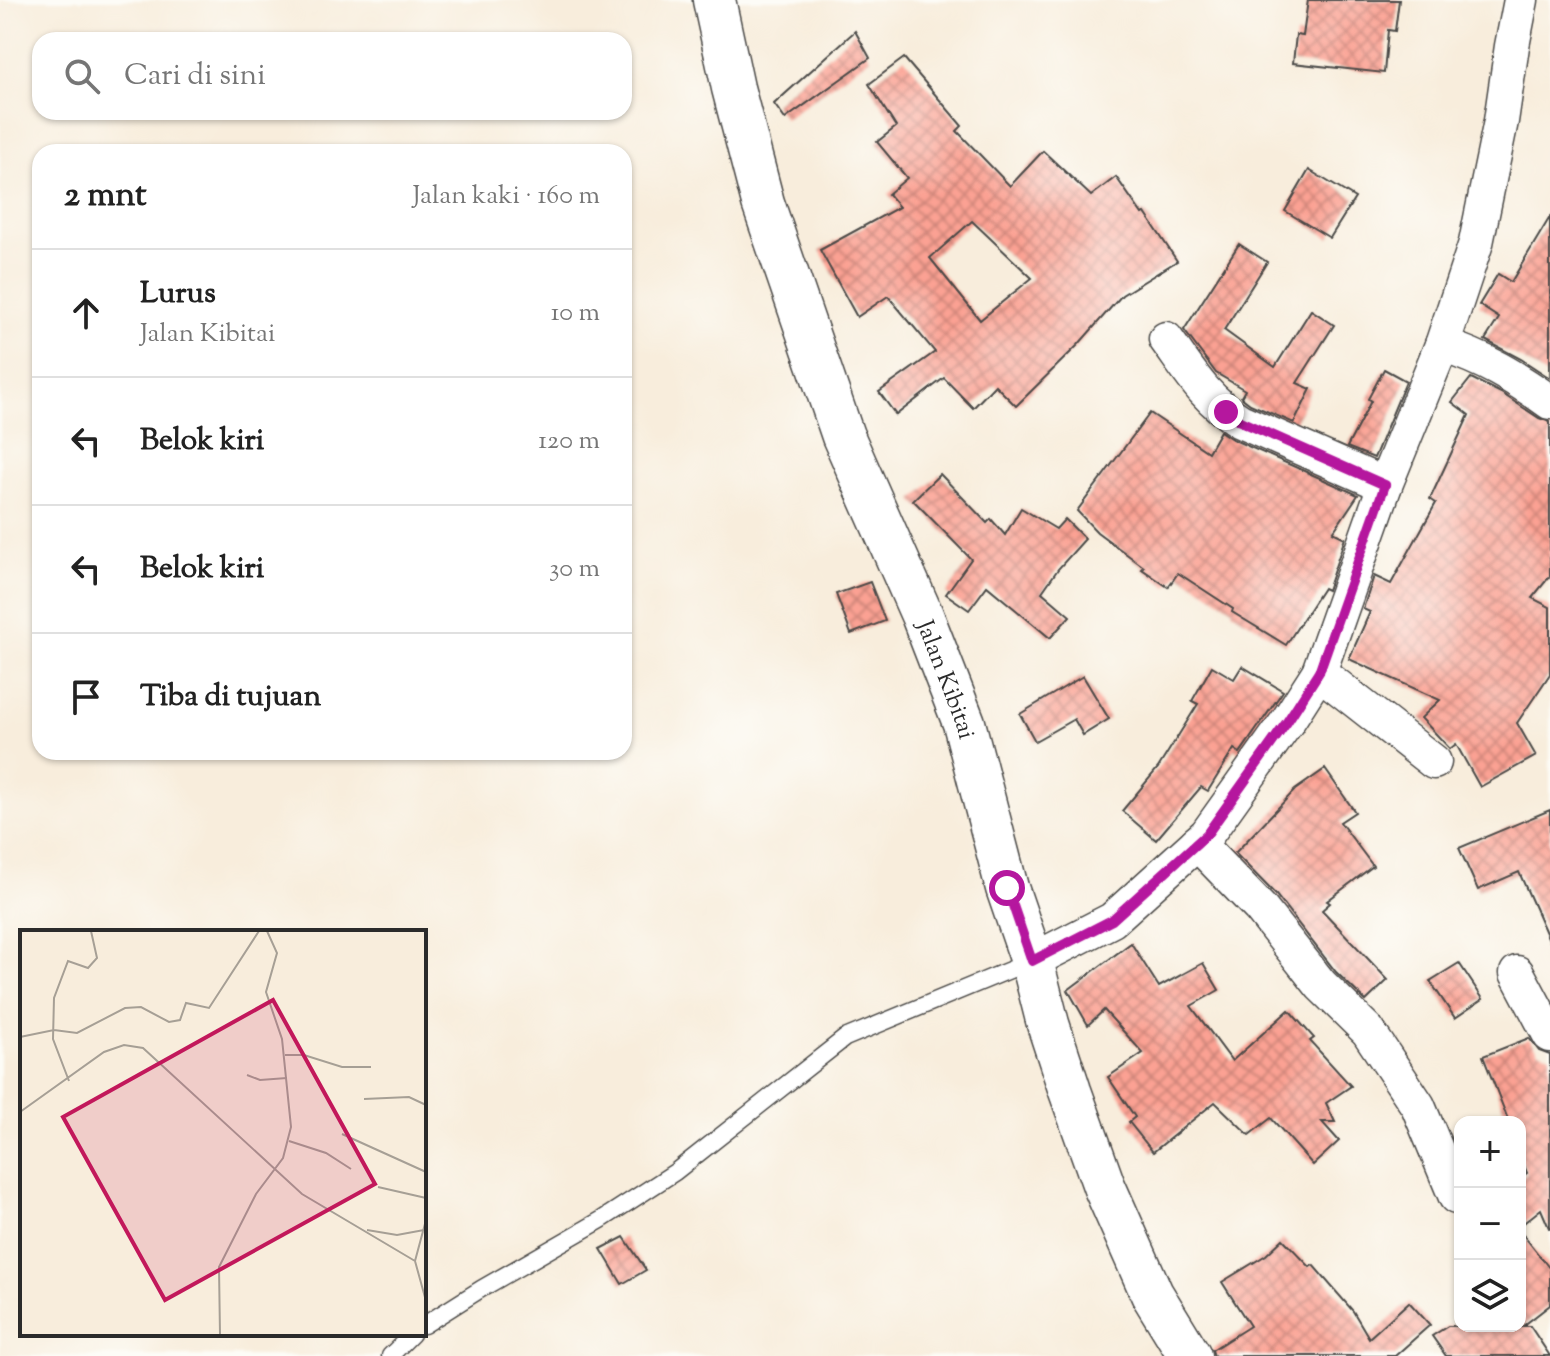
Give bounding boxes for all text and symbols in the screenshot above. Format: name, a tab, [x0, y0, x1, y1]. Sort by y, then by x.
search box	[32, 32, 632, 120]
icon: search	[60, 54, 104, 98]
text: Cari di sini	[124, 55, 266, 98]
text: 2 mnt	[64, 172, 147, 221]
text: Jalan kaki · 160 m	[412, 178, 600, 215]
text: Lurus	[140, 273, 216, 316]
icon: ahead	[64, 291, 108, 335]
text: 10 m	[551, 295, 600, 332]
text: Jalan Kibitai	[140, 316, 275, 353]
route end	[1208, 394, 1244, 430]
icon: left	[64, 419, 108, 463]
text: Belok kiri	[140, 420, 264, 463]
text: 120 m	[538, 423, 600, 460]
icon: left	[64, 547, 108, 591]
text: Belok kiri	[140, 548, 264, 591]
text: 30 m	[549, 551, 600, 588]
street label: Jalan Kibitai	[906, 614, 983, 743]
icon: arrive	[64, 675, 108, 719]
text: Tiba di tujuan	[140, 676, 321, 719]
route start	[989, 870, 1025, 906]
inset map	[20, 930, 426, 1336]
map controls	[1454, 1116, 1526, 1332]
button: +	[1454, 1116, 1526, 1188]
button: −	[1454, 1188, 1526, 1260]
button: layers	[1454, 1260, 1526, 1332]

